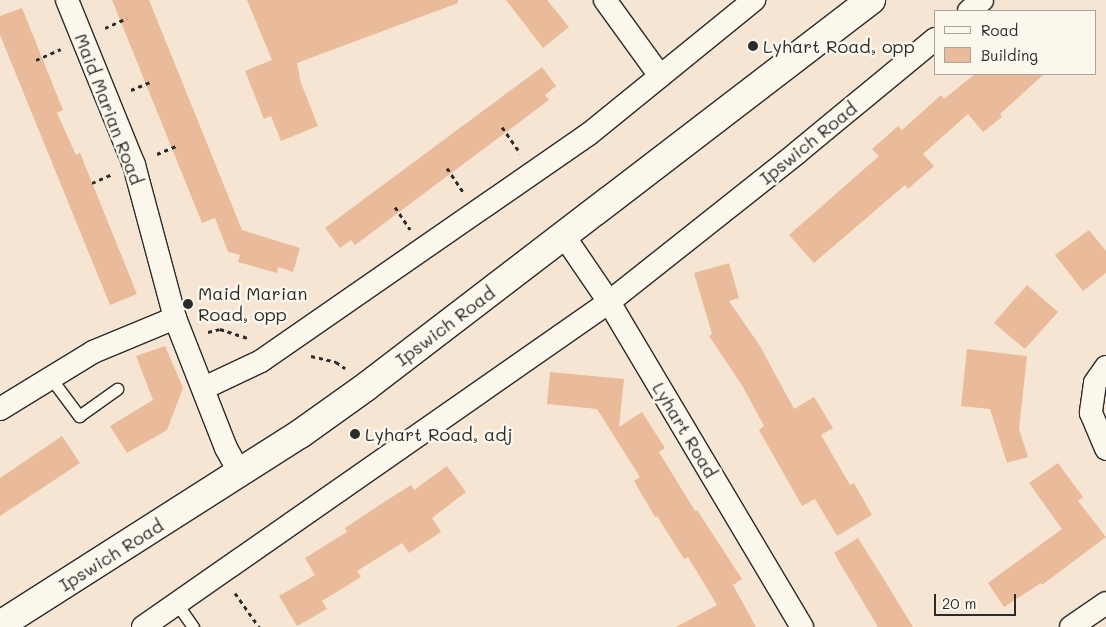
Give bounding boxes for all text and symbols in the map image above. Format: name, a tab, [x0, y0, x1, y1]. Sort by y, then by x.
legend	[934, 10, 1096, 75]
text: Road	[981, 20, 1018, 40]
street label: Maid Marian Road	[70, 30, 148, 188]
place label: Lyhart Road, opp	[763, 35, 915, 57]
marker: Lyhart Road, opp	[747, 40, 759, 52]
text: Building	[981, 45, 1038, 65]
street label: Ipswich Road	[755, 97, 861, 189]
street label: Ipswich Road	[391, 282, 499, 370]
place label: Maid Marian Road, opp	[198, 283, 308, 326]
marker: Maid Marian Road, opp	[182, 298, 194, 310]
street label: Lyhart Road	[648, 378, 722, 482]
place label: Lyhart Road, adj	[365, 423, 513, 445]
marker: Lyhart Road, adj	[349, 428, 361, 440]
street label: Ipswich Road	[55, 514, 167, 596]
scale bar	[936, 584, 1018, 616]
text: 20 m	[942, 593, 976, 613]

